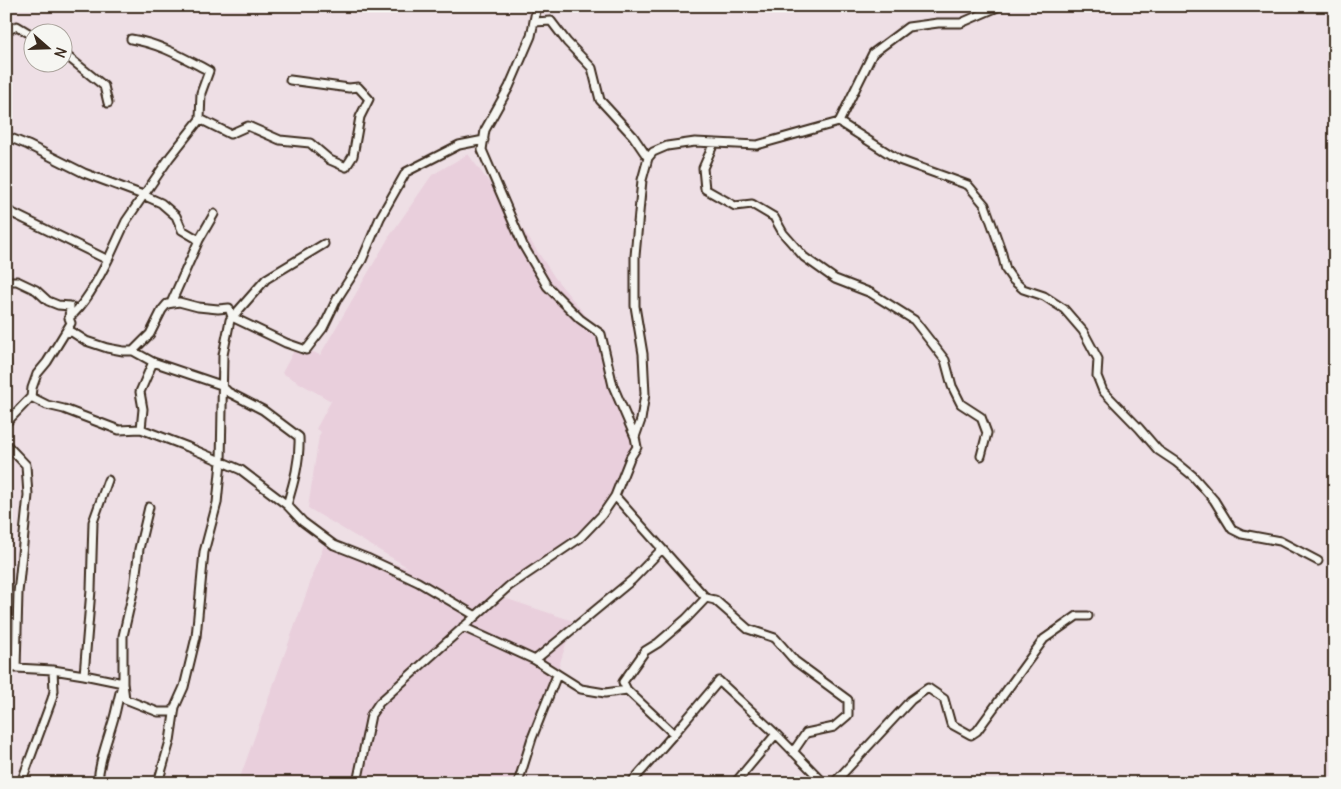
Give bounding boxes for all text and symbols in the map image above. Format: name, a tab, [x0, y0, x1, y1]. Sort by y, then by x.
north arrow	[22, 22, 72, 72]
text: N	[50, 45, 70, 60]

